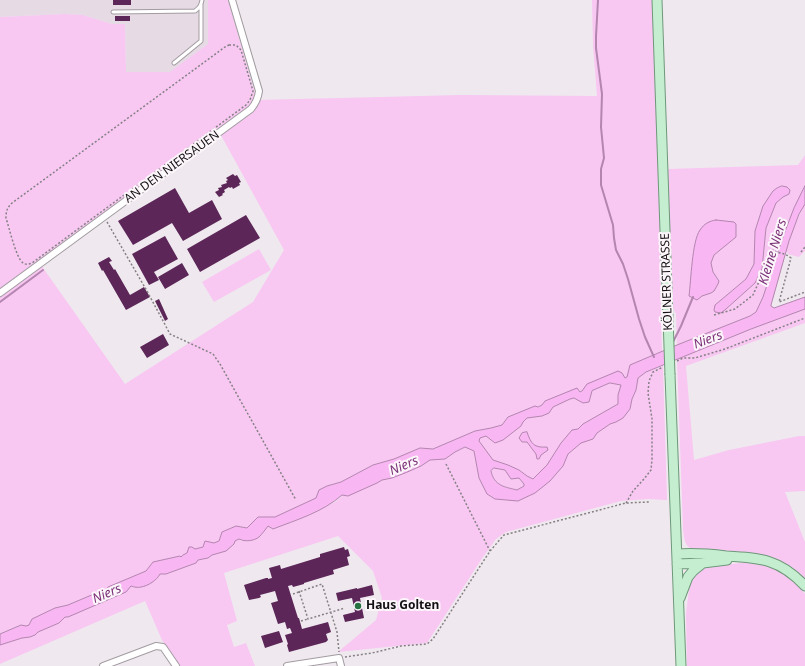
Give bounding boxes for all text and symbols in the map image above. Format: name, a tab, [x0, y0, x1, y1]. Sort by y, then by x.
street label: AN DEN NIERSAUEN	[122, 128, 222, 206]
water label: Kleine Niers	[756, 217, 790, 287]
street label: KÖLNER STRASSE	[658, 233, 676, 331]
water label: Niers	[691, 327, 725, 353]
water label: Niers	[387, 453, 421, 479]
water label: Niers	[90, 581, 124, 607]
place label: Haus Golten	[366, 599, 439, 613]
marker: Haus Golten	[353, 601, 363, 611]

